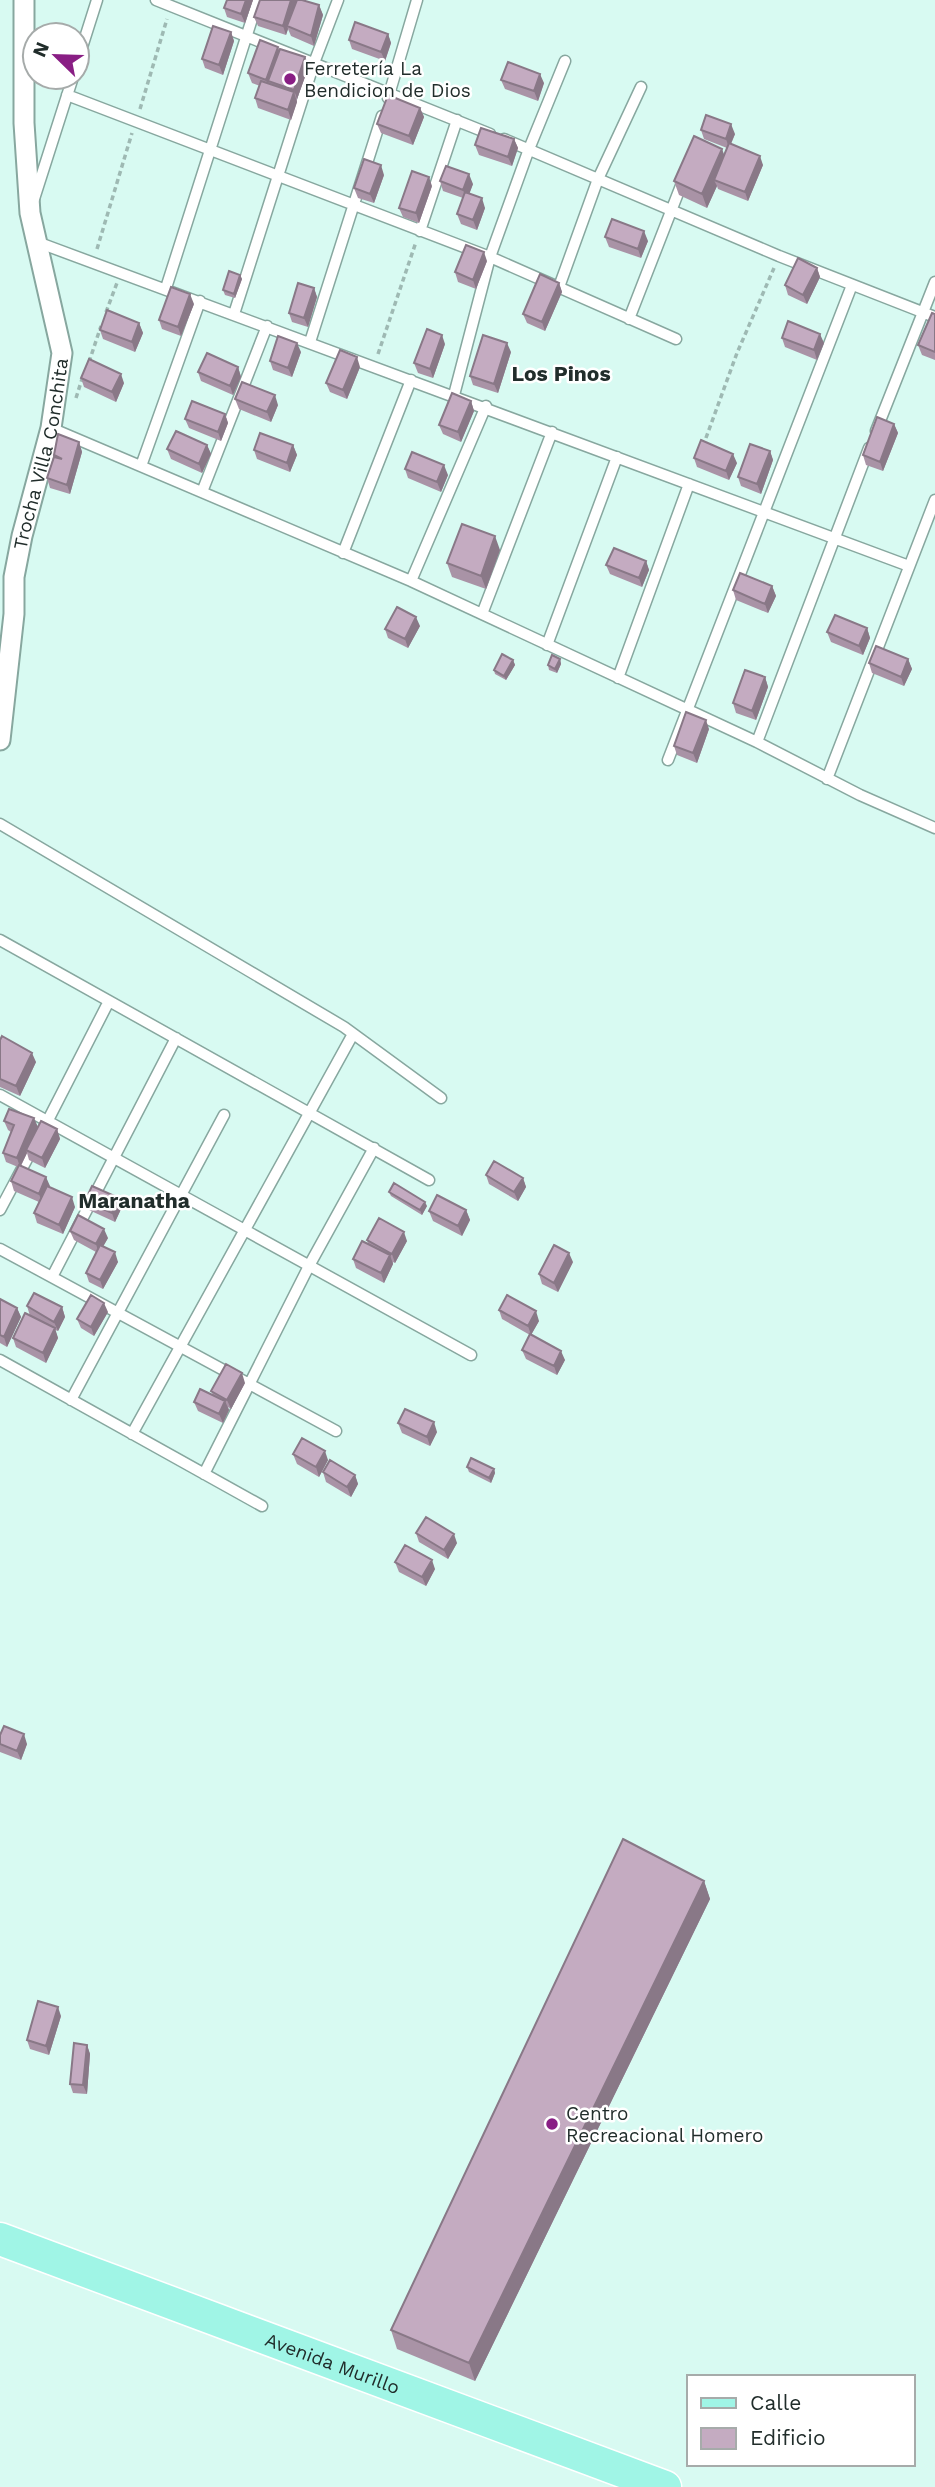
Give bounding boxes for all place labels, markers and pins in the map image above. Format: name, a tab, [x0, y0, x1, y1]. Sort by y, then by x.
place label: Ferretería La Bendicion de Dios	[304, 57, 471, 102]
marker: Ferretería La Bendicion de Dios	[282, 71, 298, 87]
place label: Centro Recreacional Homero	[566, 2102, 763, 2147]
marker: Centro Recreacional Homero	[544, 2116, 560, 2132]

